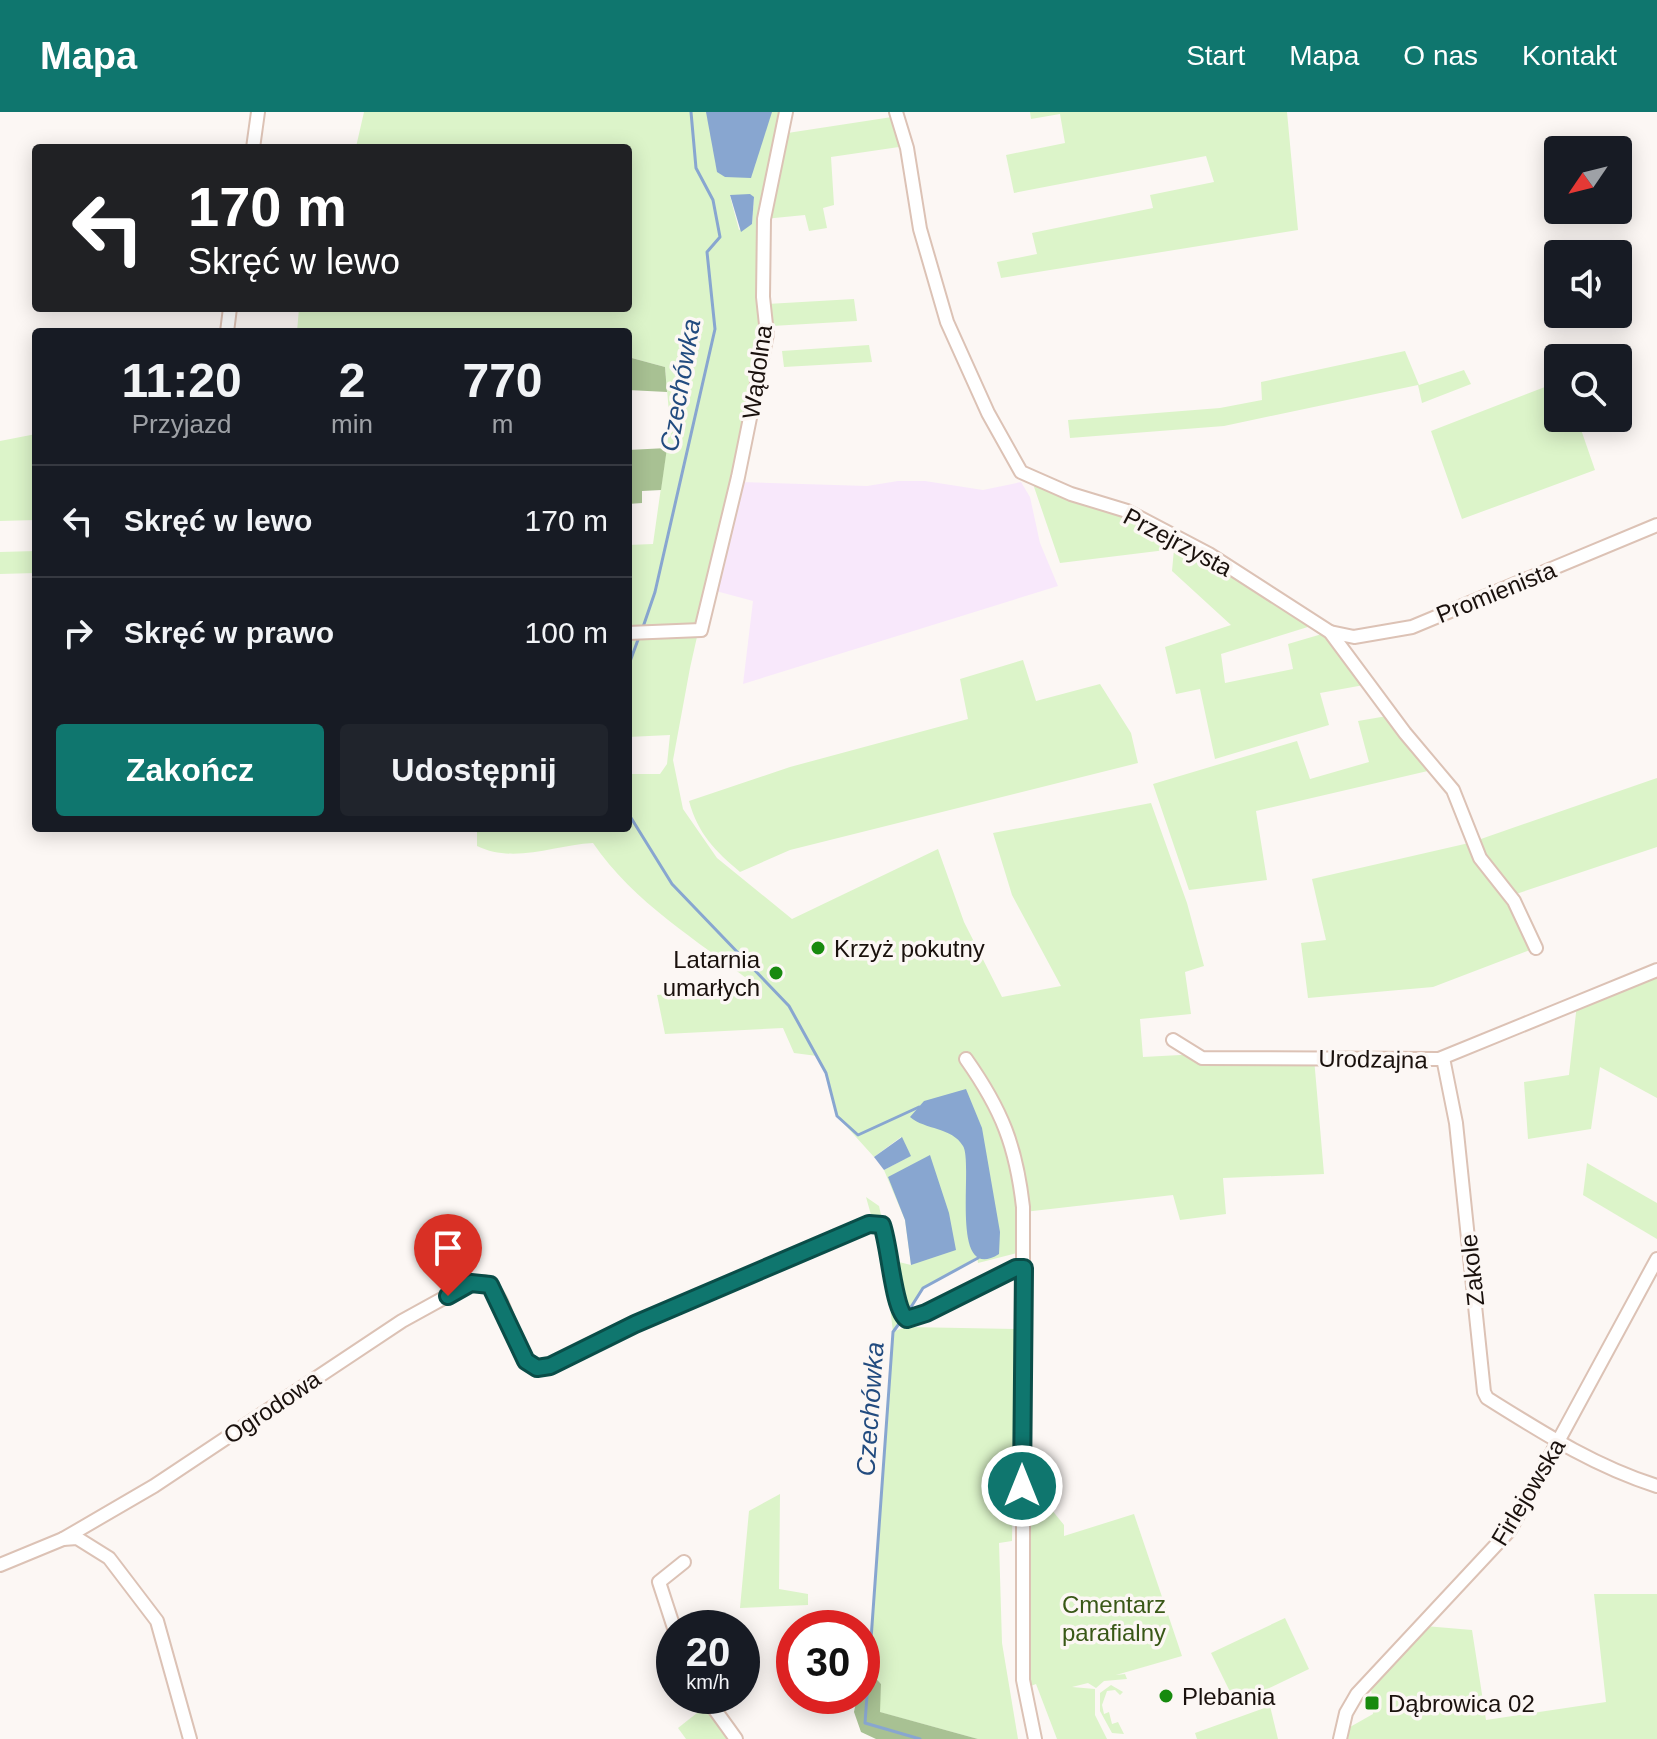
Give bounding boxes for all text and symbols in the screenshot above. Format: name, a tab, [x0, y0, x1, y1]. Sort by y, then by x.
text: Mapa	[40, 35, 137, 77]
text: Start	[1186, 40, 1245, 71]
text: Mapa	[1289, 40, 1359, 71]
text: O nas	[1403, 40, 1478, 71]
text: Kontakt	[1522, 40, 1617, 71]
north arrow	[1544, 136, 1632, 224]
map controls	[1544, 136, 1632, 432]
text: 170 m	[188, 175, 347, 238]
icon: left	[56, 176, 160, 280]
button: sound	[1544, 240, 1632, 328]
text: Skręć w lewo	[188, 241, 400, 282]
water label: Czechówka	[654, 316, 706, 454]
street label: Wądolna	[737, 323, 777, 421]
button: search	[1544, 344, 1632, 432]
text: 11:20	[121, 354, 242, 407]
text: 2	[339, 354, 365, 407]
text: 770	[462, 354, 543, 407]
text: Przyjazd	[132, 409, 231, 439]
text: min	[331, 409, 373, 439]
text: m	[492, 409, 513, 439]
icon: left	[56, 499, 100, 543]
street label: Przejrzysta	[1119, 502, 1237, 582]
text: Skręć w lewo	[124, 504, 312, 537]
text: 170 m	[525, 504, 608, 537]
street label: Promienista	[1432, 556, 1560, 628]
icon: right	[56, 611, 100, 655]
text: Skręć w prawo	[124, 616, 334, 649]
text: 100 m	[525, 616, 608, 649]
button: Zakończ	[56, 724, 324, 816]
button: Udostępnij	[340, 724, 608, 816]
place label: Krzyż pokutny	[834, 935, 985, 962]
marker: Krzyż pokutny	[809, 939, 827, 957]
place label: Latarnia umarłych	[663, 946, 761, 1001]
marker: Latarnia umarłych	[767, 964, 785, 982]
street label: Urodzajna	[1318, 1045, 1429, 1073]
pin	[414, 1214, 482, 1296]
icon: arrive	[426, 1226, 470, 1270]
street label: Zakole	[1455, 1233, 1489, 1307]
water label: Czechówka	[850, 1341, 890, 1477]
street label: Ogrodowa	[219, 1364, 326, 1449]
street label: Firlejowska	[1486, 1433, 1571, 1550]
position arrow	[980, 1444, 1064, 1528]
park label: Cmentarz parafialny	[1062, 1591, 1166, 1646]
speed limit sign: 30	[776, 1610, 880, 1714]
text: 20	[686, 1630, 730, 1674]
text: km/h	[686, 1671, 730, 1693]
place label: Plebania	[1182, 1683, 1276, 1710]
marker: Plebania	[1157, 1687, 1175, 1705]
place label: Dąbrowica 02	[1388, 1690, 1535, 1717]
marker: Dąbrowica 02	[1363, 1694, 1381, 1712]

